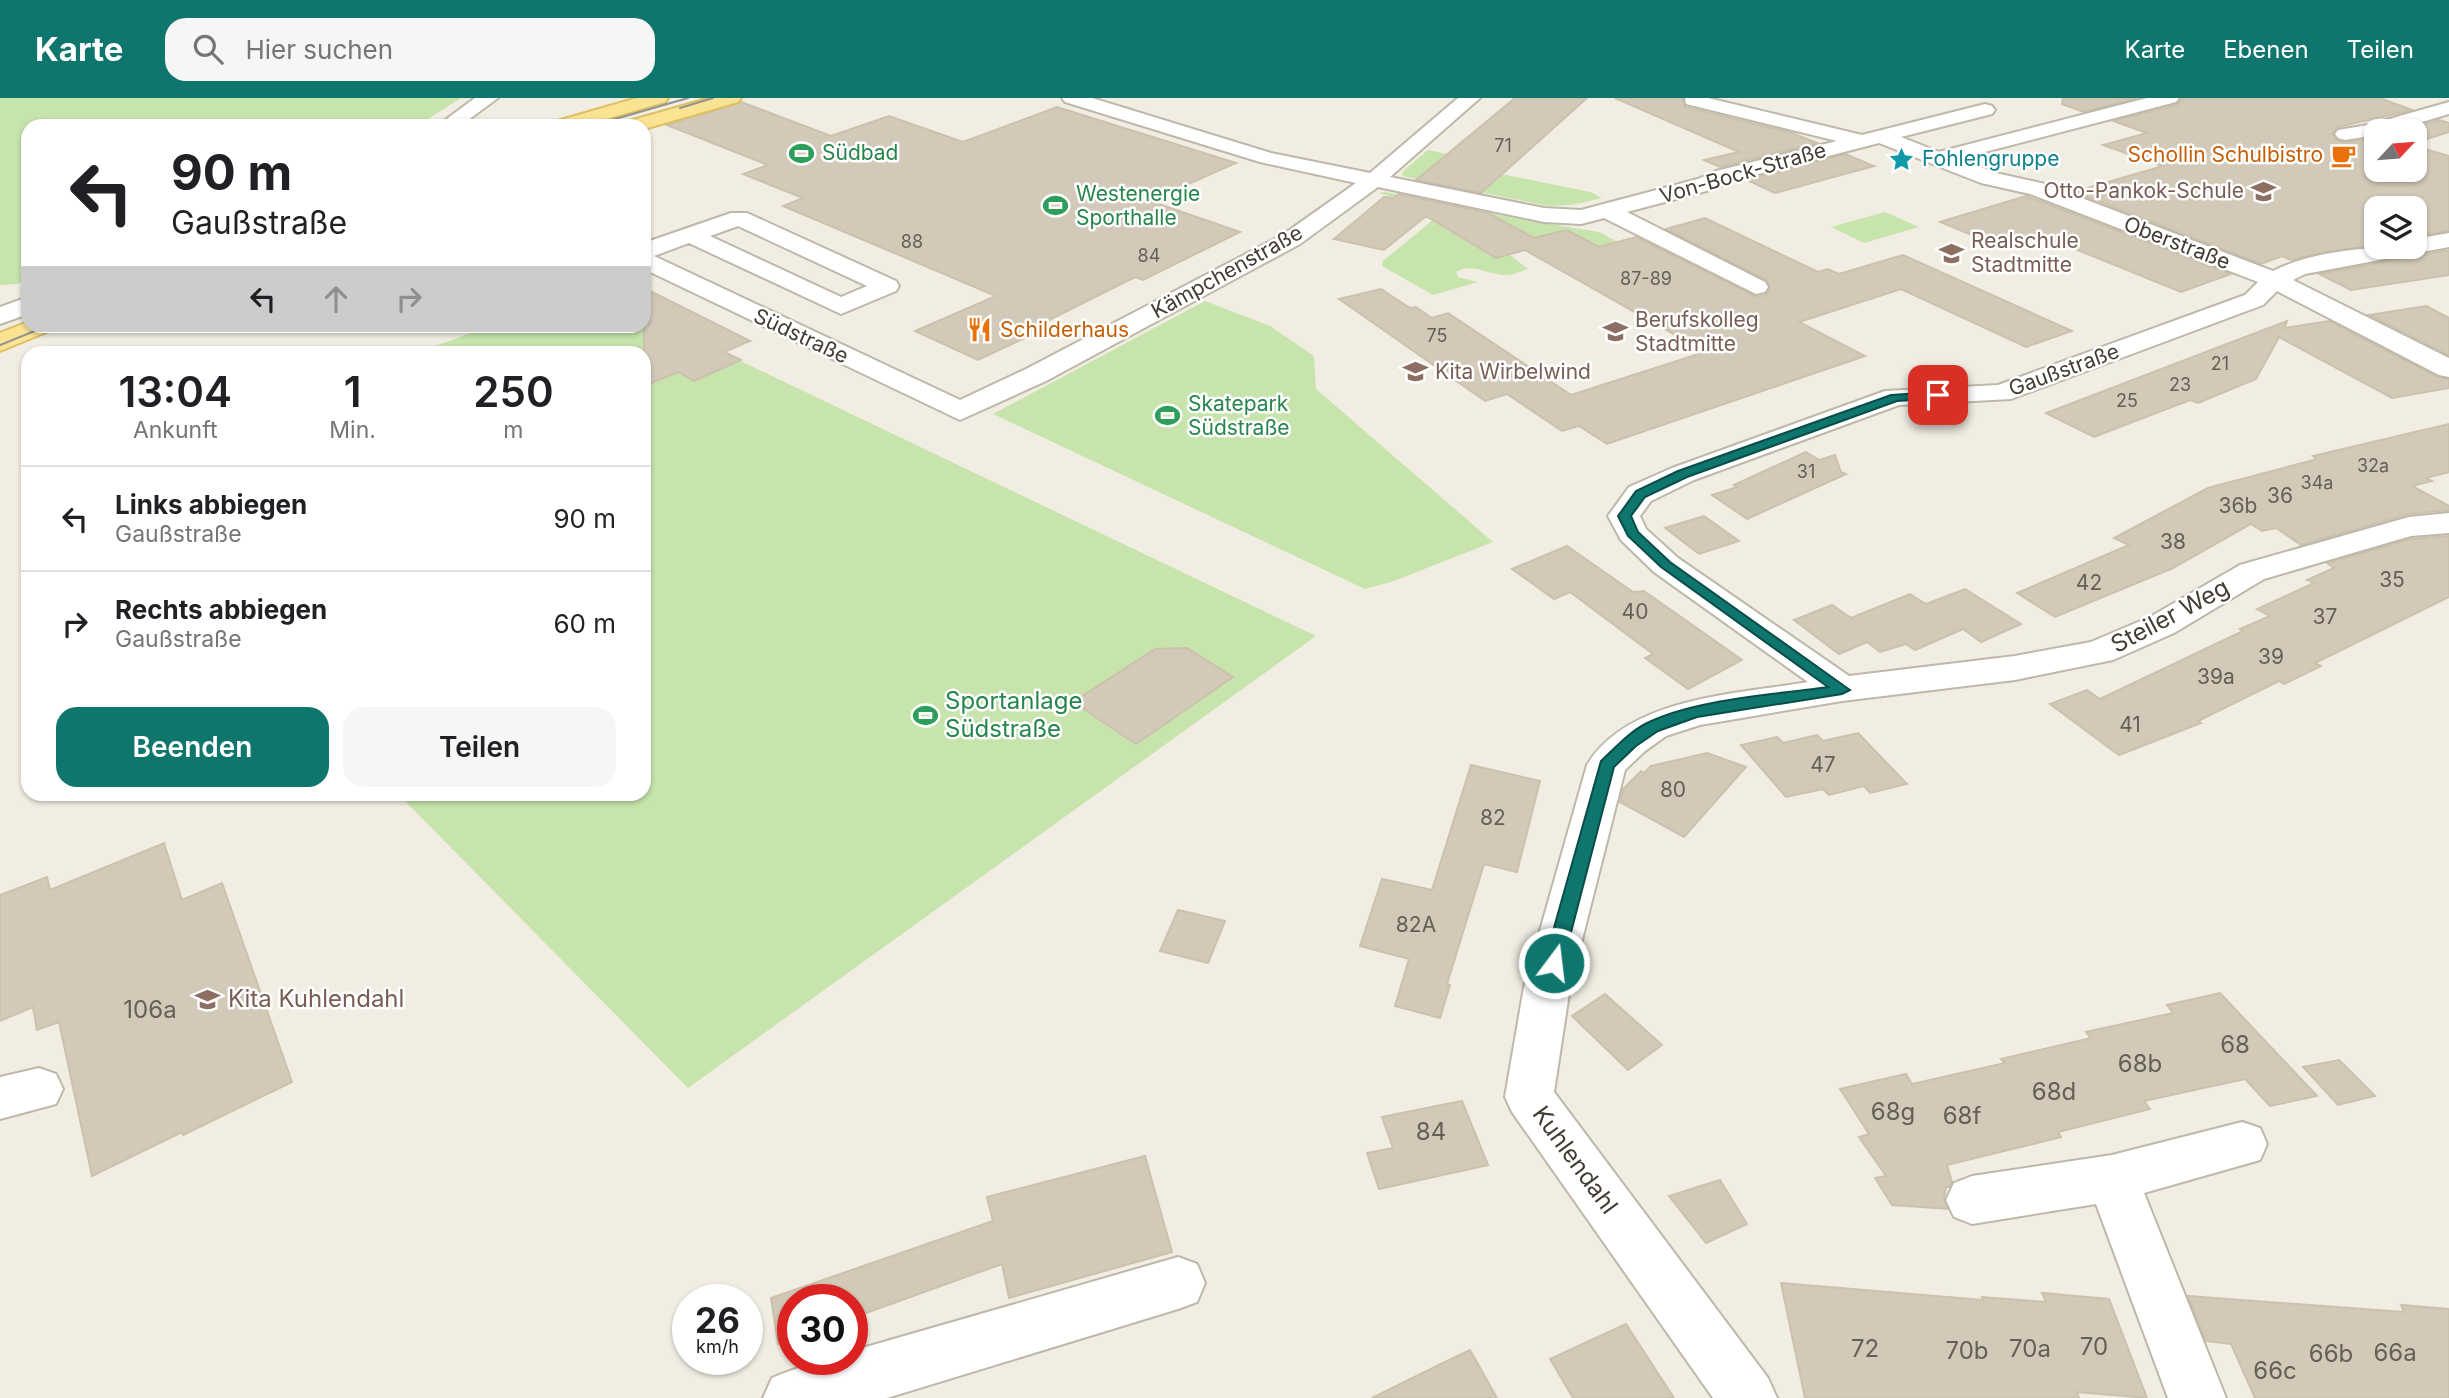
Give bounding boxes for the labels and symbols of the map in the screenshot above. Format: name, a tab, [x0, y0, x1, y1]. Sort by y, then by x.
north arrow	[2364, 119, 2427, 182]
house number: 71	[1494, 135, 1512, 156]
street label: Von-Bock-Straße	[1657, 137, 1829, 208]
sports icon: Südbad	[788, 139, 816, 167]
place label: Südbad	[822, 140, 898, 165]
cafe icon: Schollin Schulbistro	[2329, 141, 2357, 169]
place label: Schollin Schulbistro	[2128, 142, 2323, 167]
place icon: Fohlengruppe	[1888, 145, 1916, 173]
place label: Fohlengruppe	[1922, 146, 2059, 171]
school or university icon: Otto-Pankok-Schule	[2250, 177, 2278, 205]
place label: Otto-Pankok-Schule	[2044, 178, 2244, 203]
place label: Westenergie Sporthalle	[1076, 181, 1200, 230]
sports icon: Westenergie Sporthalle	[1042, 192, 1070, 220]
street label: Oberstraße	[2120, 211, 2234, 274]
street label: Kämpchenstraße	[1147, 220, 1307, 323]
place label: Realschule Stadtmitte	[1971, 228, 2079, 277]
house number: 88	[901, 231, 923, 252]
school or university icon: Realschule Stadtmitte	[1937, 239, 1965, 267]
house number: 84	[1138, 245, 1160, 266]
house number: 87-89	[1620, 268, 1672, 289]
street label: Südstraße	[750, 303, 853, 368]
place label: Berufskolleg Stadtmitte	[1635, 307, 1759, 356]
restaurant icon: Schilderhaus	[966, 316, 994, 344]
place label: Schilderhaus	[1000, 317, 1129, 342]
school or university icon: Berufskolleg Stadtmitte	[1601, 318, 1629, 346]
house number: 75	[1427, 325, 1447, 346]
street label: Gaußstraße	[2005, 338, 2122, 401]
house number: 21	[2211, 353, 2229, 374]
school or university icon: Kita Wirbelwind	[1401, 358, 1429, 386]
place label: Kita Wirbelwind	[1435, 359, 1591, 384]
pin	[1908, 365, 1968, 425]
house number: 23	[2169, 374, 2191, 395]
house number: 25	[2116, 390, 2138, 411]
place label: Skatepark Südstraße	[1188, 391, 1290, 440]
sports icon: Skatepark Südstraße	[1154, 402, 1182, 430]
house number: 32a	[2357, 455, 2389, 476]
house number: 31	[1797, 461, 1815, 482]
house number: 34a	[2301, 472, 2333, 493]
house number: 36	[2267, 483, 2293, 508]
house number: 36b	[2219, 493, 2257, 518]
house number: 38	[2160, 529, 2186, 554]
house number: 35	[2379, 567, 2405, 592]
house number: 42	[2076, 570, 2102, 595]
street label: Steiler Weg	[2106, 572, 2234, 659]
house number: 40	[1622, 599, 1648, 624]
house number: 37	[2313, 604, 2337, 629]
house number: 39	[2258, 644, 2284, 669]
house number: 39a	[2197, 664, 2235, 689]
place label: Sportanlage Südstraße	[945, 686, 1083, 743]
sports icon: Sportanlage Südstraße	[911, 701, 939, 729]
house number: 41	[2119, 712, 2141, 737]
house number: 47	[1810, 752, 1836, 777]
house number: 80	[1660, 777, 1686, 802]
house number: 82	[1480, 805, 1506, 830]
house number: 82A	[1396, 912, 1436, 937]
position arrow	[1517, 926, 1591, 1000]
place label: Kita Kuhlendahl	[228, 984, 404, 1013]
school or university icon: Kita Kuhlendahl	[194, 985, 222, 1013]
house number: 106a	[123, 995, 177, 1024]
house number: 68	[2220, 1030, 2250, 1059]
house number: 68b	[2118, 1049, 2162, 1078]
house number: 68d	[2032, 1077, 2076, 1106]
house number: 68g	[1871, 1097, 1915, 1126]
street label: Kuhlendahl	[1527, 1100, 1624, 1219]
house number: 68f	[1943, 1101, 1981, 1130]
house number: 84	[1416, 1117, 1446, 1146]
speed limit sign: 30	[777, 1284, 868, 1375]
house number: 70	[2080, 1332, 2108, 1361]
house number: 72	[1851, 1334, 1879, 1363]
house number: 70a	[2009, 1334, 2051, 1363]
house number: 70b	[1945, 1336, 1989, 1365]
house number: 66a	[2373, 1338, 2417, 1367]
house number: 66b	[2309, 1339, 2353, 1368]
house number: 66c	[2253, 1356, 2297, 1385]

